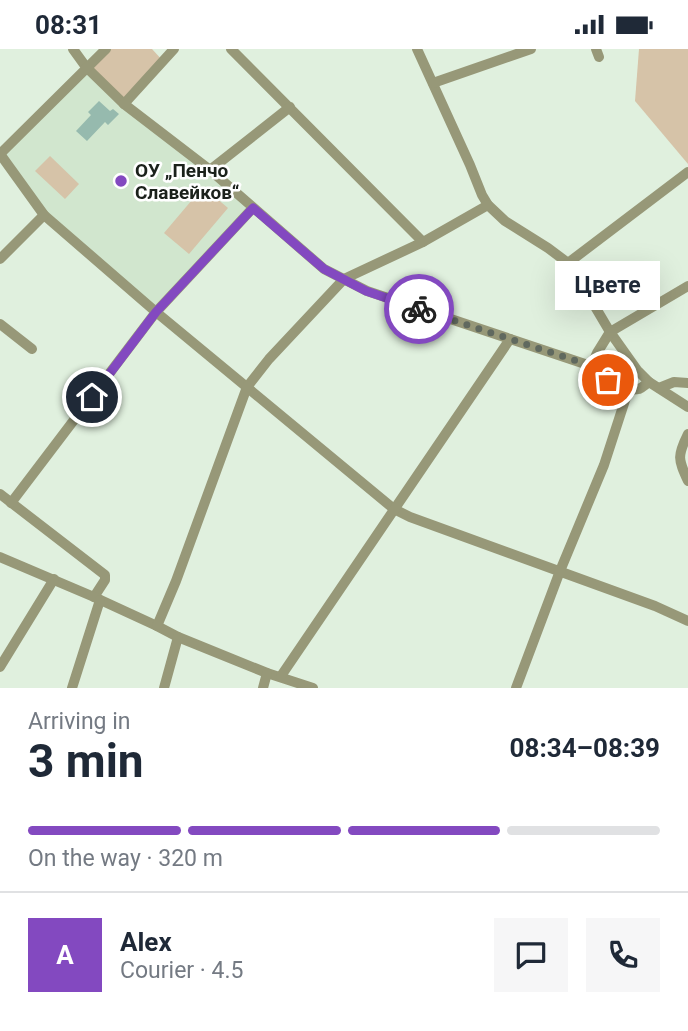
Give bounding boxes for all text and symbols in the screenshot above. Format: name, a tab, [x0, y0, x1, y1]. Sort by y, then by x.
text: 08:31	[35, 10, 102, 40]
place label: ОУ „Пенчо Славейков“	[135, 159, 240, 204]
marker: ОУ „Пенчо Славейков“	[113, 173, 129, 189]
callout: Цвете	[556, 261, 660, 310]
text: Цвете	[574, 272, 641, 299]
courier	[384, 274, 454, 344]
icon: bike	[400, 290, 438, 328]
pin	[578, 350, 638, 410]
icon: bag	[589, 361, 627, 399]
pin	[62, 367, 122, 427]
icon: home	[73, 378, 111, 416]
text: Arriving in	[28, 708, 131, 735]
text: 08:34–08:39	[510, 733, 660, 763]
text: 3 min	[28, 734, 144, 788]
text: On the way · 320 m	[28, 845, 223, 872]
button: chat	[494, 918, 568, 992]
button: phone	[586, 918, 660, 992]
text: Alex	[120, 927, 172, 957]
text: A	[56, 940, 74, 970]
text: Courier · 4.5	[120, 957, 243, 984]

